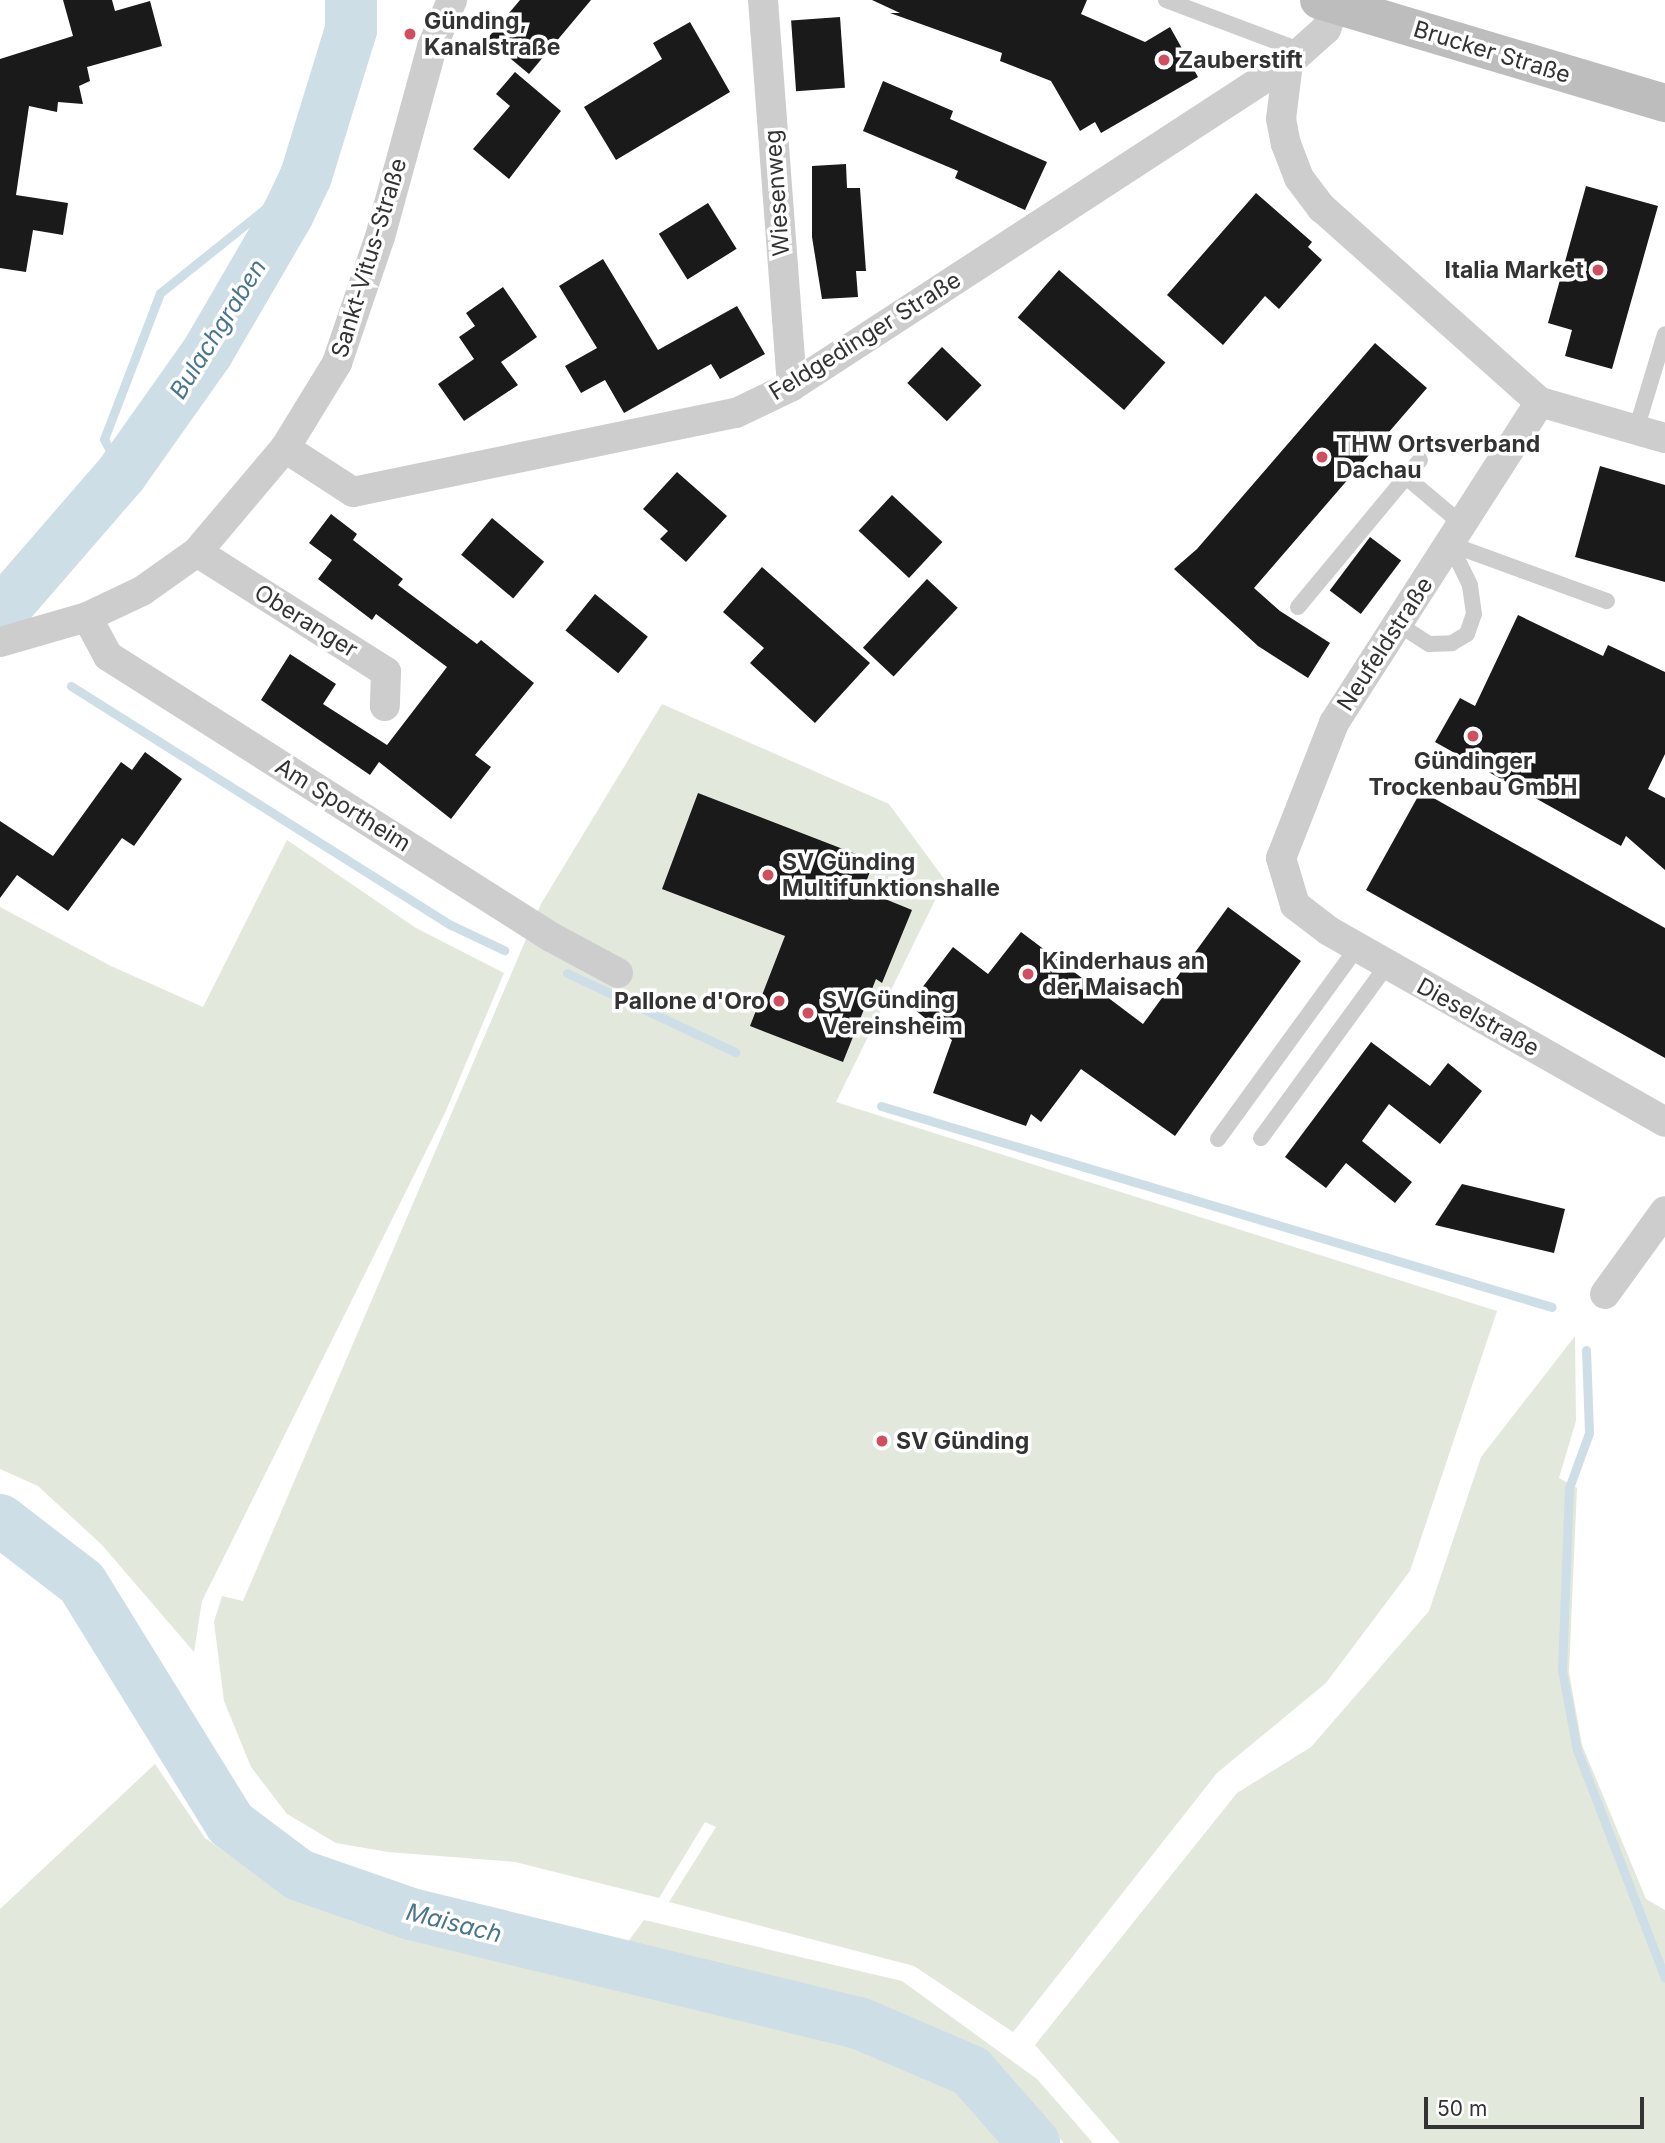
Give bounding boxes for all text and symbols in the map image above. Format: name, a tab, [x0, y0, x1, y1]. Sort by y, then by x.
place label: Günding, Kanalstraße	[424, 7, 560, 61]
street label: Brucker Straße	[1410, 15, 1574, 89]
marker: Günding, Kanalstraße	[402, 26, 418, 42]
place label: Zauberstift	[1178, 46, 1303, 74]
marker: Zauberstift	[1156, 52, 1172, 68]
street label: Wiesenweg	[759, 129, 795, 257]
street label: Sankt-Vitus-Straße	[326, 155, 412, 361]
water label: Bulachgraben	[164, 254, 272, 404]
place label: Italia Market	[1445, 256, 1584, 284]
marker: Italia Market	[1590, 262, 1606, 278]
street label: Feldgedinger Straße	[764, 266, 966, 406]
place label: THW Ortsverband Dachau	[1336, 430, 1540, 484]
marker: THW Ortsverband Dachau	[1314, 449, 1330, 465]
street label: Neufeldstraße	[1331, 572, 1439, 716]
street label: Oberanger	[249, 578, 363, 664]
marker: Gündinger Trockenbau GmbH	[1465, 728, 1481, 744]
place label: Gündinger Trockenbau GmbH	[1368, 747, 1578, 801]
street label: Am Sportheim	[270, 752, 416, 858]
place label: SV Günding Multifunktionshalle	[782, 848, 1000, 902]
marker: SV Günding Multifunktionshalle	[760, 867, 776, 883]
place label: Kinderhaus an der Maisach	[1042, 947, 1205, 1001]
marker: Kinderhaus an der Maisach	[1020, 966, 1036, 982]
street label: Dieselstraße	[1412, 972, 1544, 1062]
place label: SV Günding Vereinsheim	[822, 986, 963, 1040]
place label: Pallone d'Oro	[614, 987, 765, 1015]
marker: Pallone d'Oro	[771, 993, 787, 1009]
marker: SV Günding Vereinsheim	[800, 1005, 816, 1021]
place label: SV Günding	[896, 1427, 1029, 1455]
marker: SV Günding	[874, 1433, 890, 1449]
water label: Maisach	[403, 1897, 505, 1949]
scale bar	[1427, 2084, 1648, 2128]
text: 50 m	[1437, 2096, 1487, 2121]

